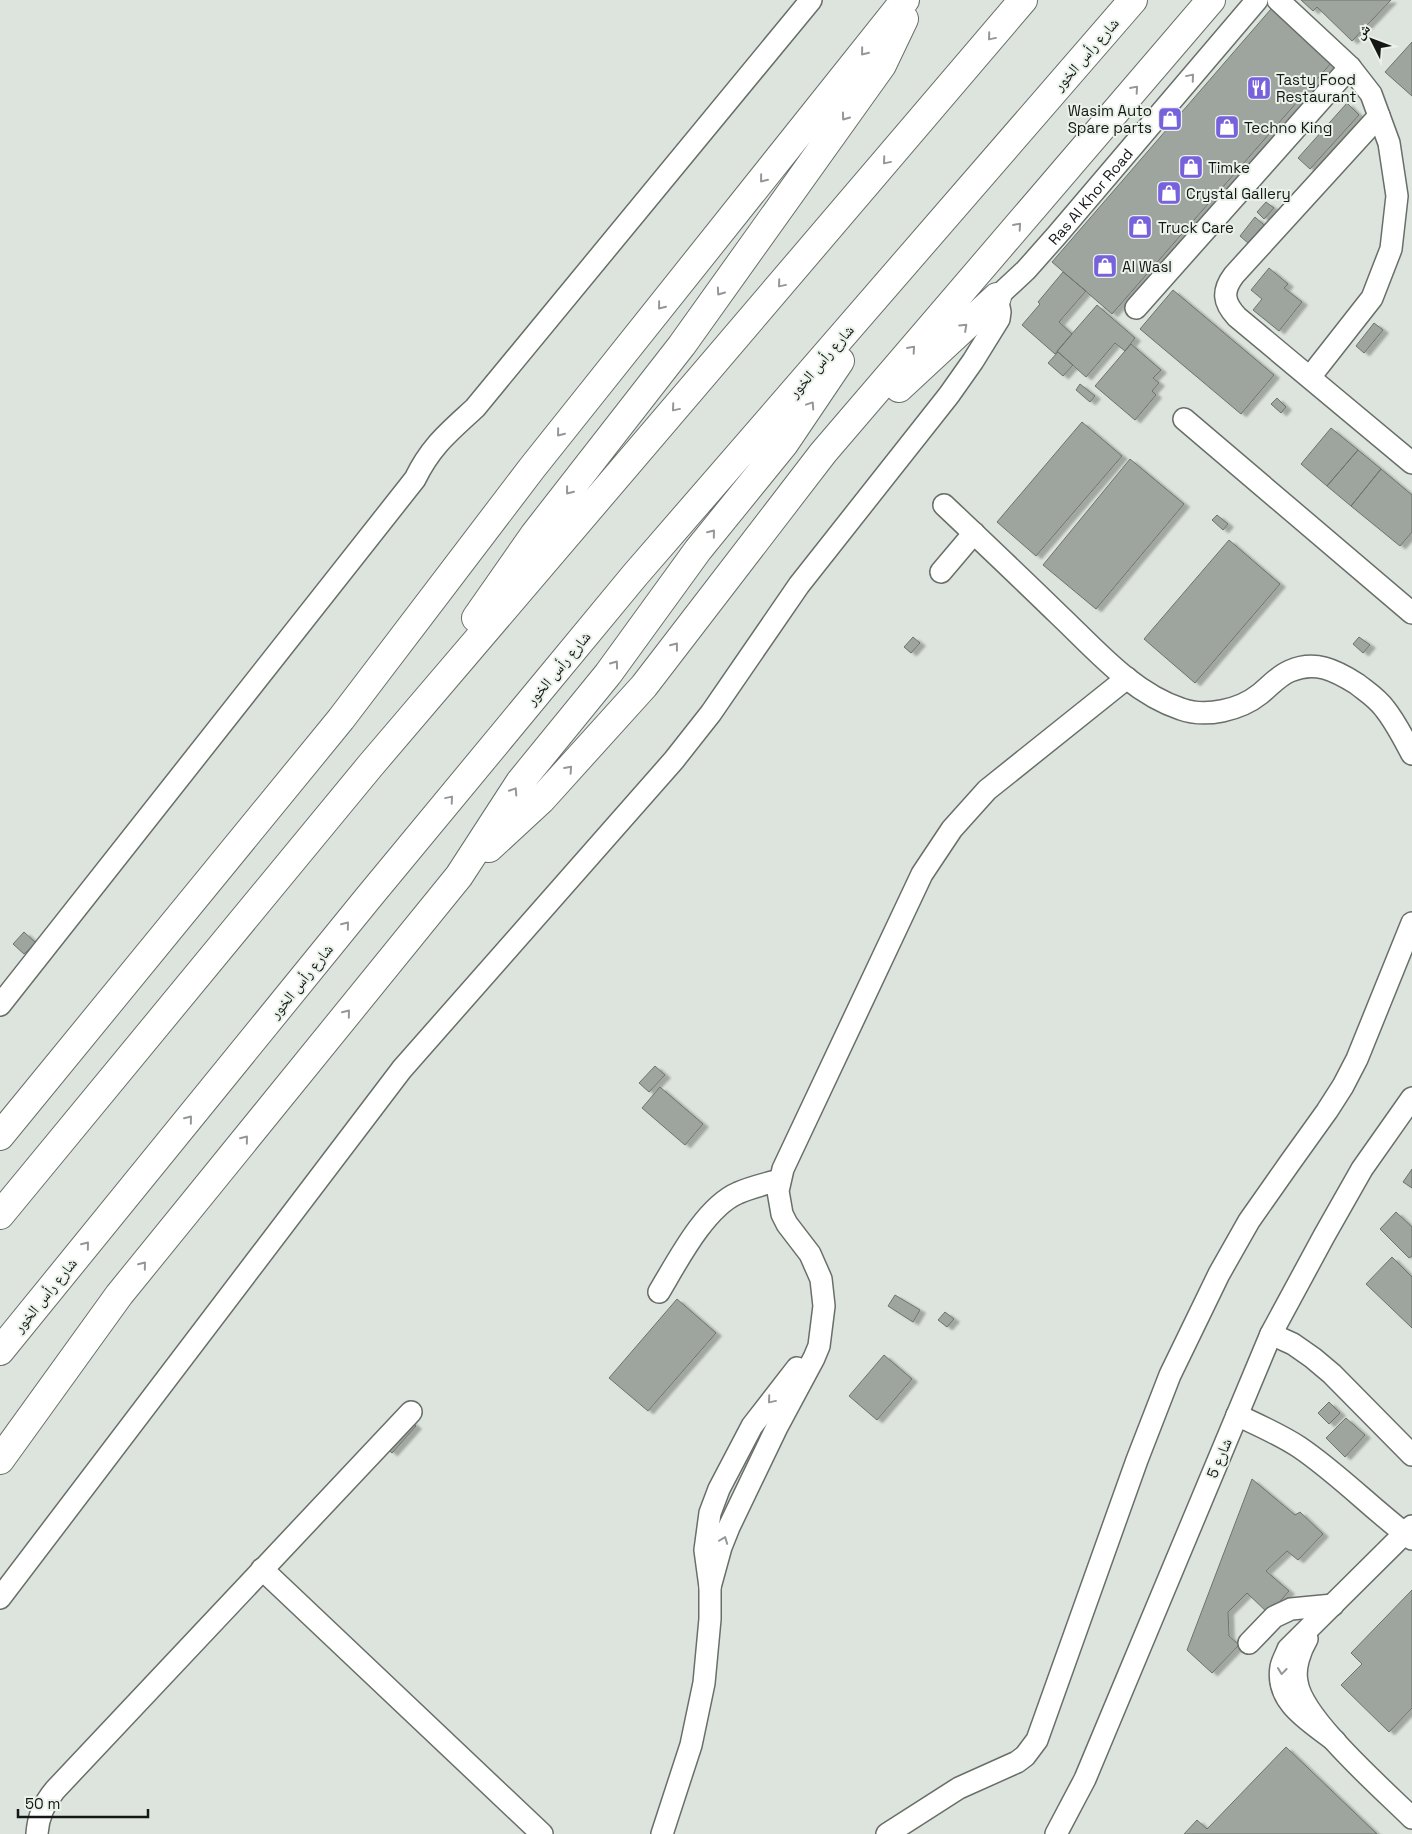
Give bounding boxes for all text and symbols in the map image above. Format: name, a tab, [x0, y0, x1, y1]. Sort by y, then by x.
street label: شارع رأس الخور	[1049, 14, 1124, 96]
north arrow	[1347, 15, 1397, 65]
text: ش	[1351, 20, 1374, 43]
one-way arrow	[989, 31, 997, 40]
one-way arrow	[862, 46, 870, 55]
place label: Tasty Food Restaurant	[1276, 70, 1357, 106]
one-way arrow	[1185, 74, 1194, 83]
restaurant icon: Tasty Food Restaurant	[1246, 75, 1272, 101]
one-way arrow	[1129, 86, 1137, 95]
place label: Wasim Auto Spare parts	[1068, 101, 1152, 137]
shop icon: Wasim Auto Spare parts	[1157, 106, 1183, 132]
one-way arrow	[842, 111, 851, 121]
shop icon: Techno King	[1214, 114, 1240, 140]
place label: Techno King	[1244, 118, 1332, 137]
street label: Ras Al Khor Road	[1044, 144, 1136, 248]
shop icon: Timke	[1178, 154, 1204, 180]
one-way arrow	[883, 155, 892, 164]
place label: Timke	[1208, 158, 1250, 177]
one-way arrow	[760, 173, 768, 182]
shop icon: Crystal Gallery	[1156, 180, 1182, 206]
place label: Crystal Gallery	[1186, 184, 1291, 203]
shop icon: Truck Care	[1127, 214, 1153, 240]
place label: Truck Care	[1158, 218, 1234, 237]
one-way arrow	[1012, 222, 1021, 231]
shop icon: Al Wasl	[1092, 253, 1118, 279]
place label: Al Wasl	[1122, 257, 1172, 276]
one-way arrow	[777, 279, 786, 288]
one-way arrow	[717, 286, 726, 296]
one-way arrow	[659, 300, 667, 309]
street label: شارع رأس الخور	[784, 321, 859, 403]
one-way arrow	[959, 324, 968, 333]
one-way arrow	[906, 346, 915, 355]
one-way arrow	[805, 401, 814, 410]
one-way arrow	[672, 402, 681, 411]
one-way arrow	[558, 427, 566, 436]
one-way arrow	[566, 485, 574, 494]
one-way arrow	[706, 530, 714, 539]
street label: شارع رأس الخور	[521, 627, 595, 710]
one-way arrow	[669, 642, 678, 651]
one-way arrow	[609, 660, 618, 670]
one-way arrow	[563, 765, 572, 774]
one-way arrow	[508, 787, 517, 797]
one-way arrow	[444, 796, 453, 805]
one-way arrow	[341, 922, 349, 931]
street label: شارع رأس الخور	[265, 940, 338, 1023]
one-way arrow	[342, 1010, 350, 1019]
one-way arrow	[183, 1116, 191, 1125]
one-way arrow	[239, 1136, 247, 1145]
one-way arrow	[80, 1242, 89, 1251]
street label: شارع رأس الخور	[9, 1254, 82, 1337]
one-way arrow	[137, 1262, 146, 1271]
one-way arrow	[768, 1395, 777, 1404]
street label: شارع 5	[1202, 1435, 1237, 1481]
one-way arrow	[718, 1537, 728, 1545]
one-way arrow	[1276, 1667, 1287, 1675]
scale bar	[18, 1786, 148, 1818]
text: 50 m	[25, 1794, 60, 1813]

